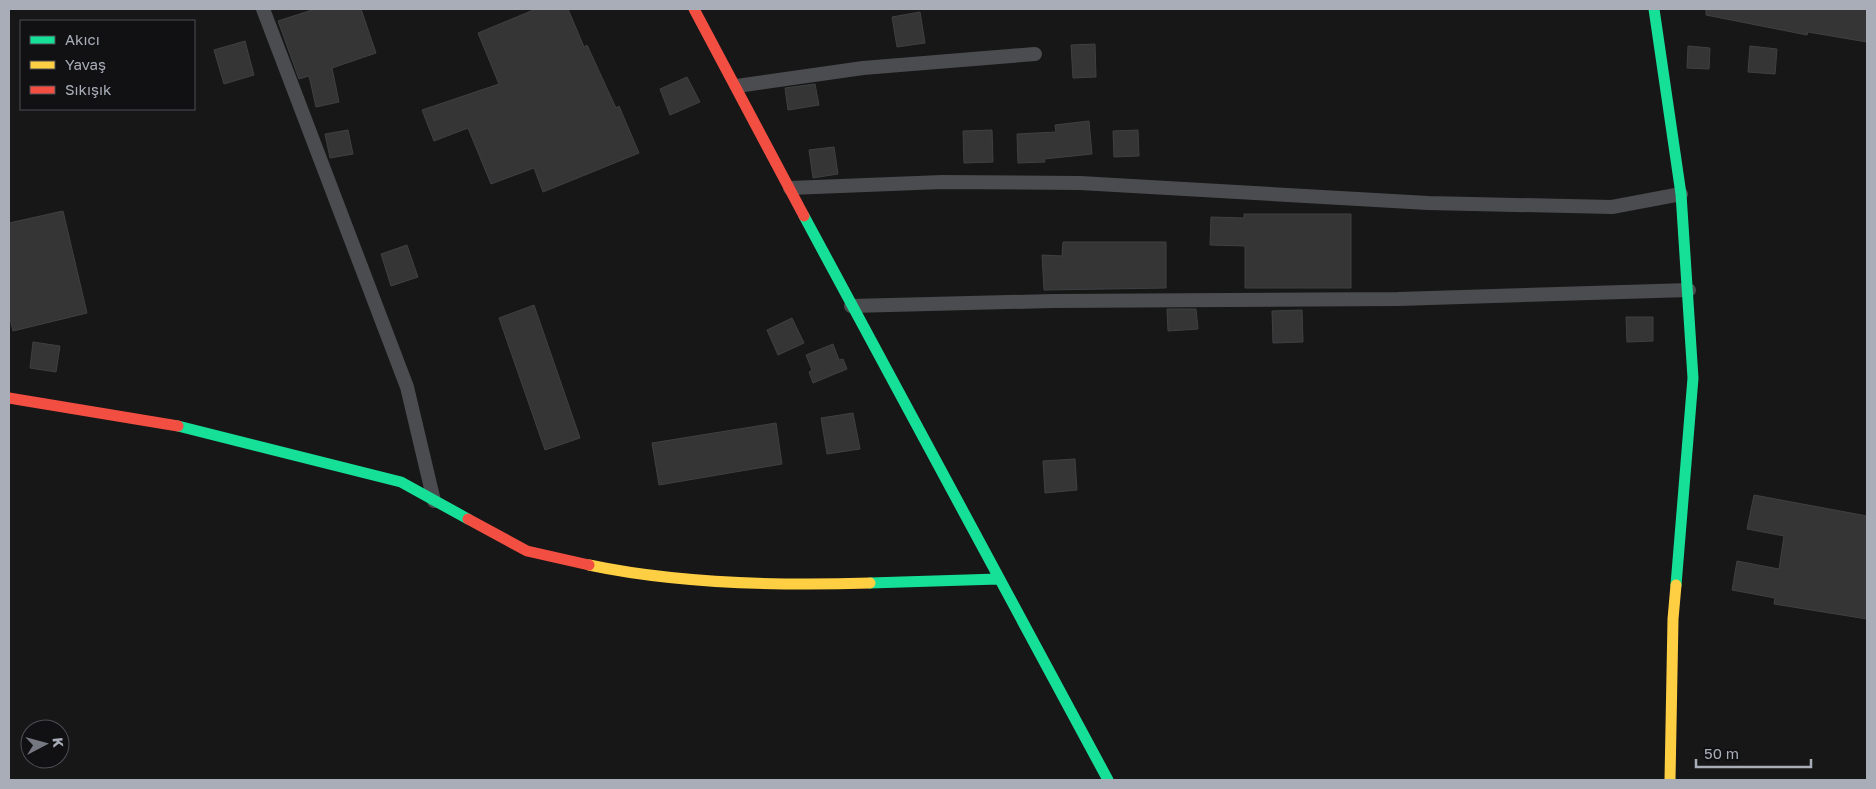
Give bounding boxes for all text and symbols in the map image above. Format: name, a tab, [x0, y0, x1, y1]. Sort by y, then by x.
legend	[20, 20, 195, 110]
text: Akıcı	[65, 30, 100, 48]
text: Yavaş	[65, 55, 106, 73]
text: Sıkışık	[65, 80, 112, 98]
north arrow	[20, 719, 70, 769]
scale bar	[1696, 736, 1811, 768]
text: K	[49, 737, 67, 749]
text: 50 m	[1704, 744, 1739, 762]

